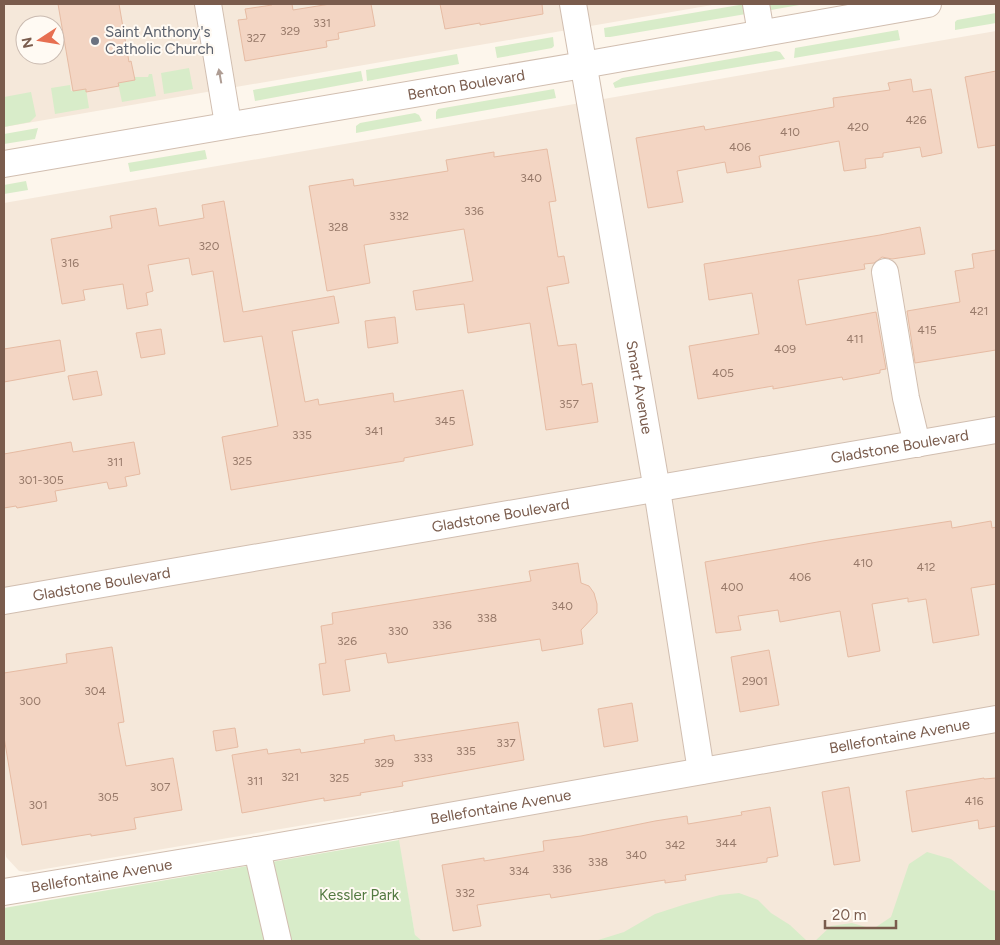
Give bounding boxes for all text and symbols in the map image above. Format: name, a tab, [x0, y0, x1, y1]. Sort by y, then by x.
north arrow	[15, 15, 65, 65]
house number: 331	[313, 16, 331, 30]
place label: Saint Anthony's Catholic Church	[105, 23, 214, 58]
house number: 329	[280, 24, 300, 38]
house number: 327	[246, 31, 266, 45]
marker: Saint Anthony's Catholic Church	[89, 35, 101, 47]
text: N	[18, 36, 37, 50]
street label: Benton Boulevard	[406, 66, 526, 104]
one-way arrow	[216, 68, 224, 84]
house number: 426	[906, 113, 927, 127]
house number: 420	[847, 120, 869, 134]
house number: 410	[780, 125, 800, 139]
house number: 406	[729, 140, 751, 154]
house number: 340	[520, 171, 542, 185]
house number: 336	[464, 204, 484, 218]
house number: 332	[389, 209, 409, 223]
house number: 328	[328, 220, 348, 234]
house number: 320	[199, 239, 220, 253]
house number: 316	[61, 256, 79, 270]
house number: 421	[969, 304, 989, 318]
house number: 415	[917, 323, 937, 337]
house number: 411	[846, 332, 864, 346]
street label: Smart Avenue	[622, 339, 656, 436]
house number: 409	[774, 342, 796, 356]
house number: 405	[712, 366, 734, 380]
house number: 357	[559, 397, 579, 411]
house number: 345	[435, 414, 456, 428]
house number: 341	[365, 424, 383, 438]
street label: Gladstone Boulevard	[830, 426, 970, 467]
house number: 335	[292, 428, 312, 442]
house number: 325	[232, 454, 252, 468]
house number: 311	[107, 455, 123, 469]
house number: 301-305	[18, 473, 64, 487]
street label: Gladstone Boulevard	[430, 495, 571, 536]
house number: 410	[853, 556, 873, 570]
house number: 412	[916, 560, 936, 574]
street label: Gladstone Boulevard	[31, 563, 172, 605]
house number: 406	[789, 570, 811, 584]
house number: 400	[721, 580, 744, 594]
house number: 340	[551, 599, 573, 613]
house number: 338	[477, 611, 497, 625]
house number: 336	[432, 618, 452, 632]
house number: 330	[388, 624, 409, 638]
house number: 326	[337, 634, 357, 648]
house number: 2901	[742, 674, 768, 688]
house number: 304	[84, 684, 106, 698]
house number: 300	[19, 694, 41, 708]
street label: Bellefontaine Avenue	[828, 715, 971, 757]
house number: 337	[496, 736, 516, 750]
house number: 335	[456, 744, 476, 758]
house number: 333	[413, 751, 433, 765]
house number: 329	[374, 756, 394, 770]
house number: 321	[281, 770, 299, 784]
house number: 325	[329, 771, 349, 785]
house number: 311	[247, 774, 263, 788]
house number: 307	[150, 780, 171, 794]
street label: Bellefontaine Avenue	[429, 785, 573, 828]
house number: 305	[97, 790, 119, 804]
house number: 416	[964, 794, 984, 808]
house number: 301	[28, 798, 48, 812]
house number: 344	[715, 836, 737, 850]
house number: 342	[665, 838, 685, 852]
house number: 340	[625, 848, 647, 862]
street label: Bellefontaine Avenue	[30, 855, 173, 896]
house number: 338	[588, 855, 608, 869]
house number: 336	[552, 862, 572, 876]
house number: 334	[509, 864, 530, 878]
park label: Kessler Park	[319, 886, 400, 904]
house number: 332	[455, 886, 475, 900]
scale bar	[825, 898, 896, 930]
text: 20 m	[832, 906, 866, 924]

